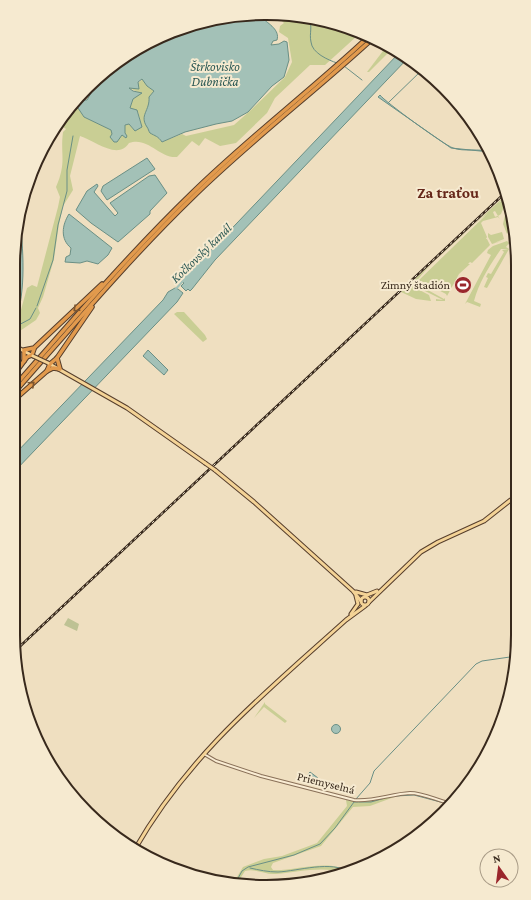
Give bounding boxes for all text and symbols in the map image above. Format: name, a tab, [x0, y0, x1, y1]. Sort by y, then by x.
water label: Štrkovisko Dubnička	[190, 59, 240, 89]
district label: Za traťou	[417, 184, 479, 201]
water label: Kočkovský kanál	[167, 220, 235, 286]
sports icon: Zimný štadión	[453, 275, 473, 295]
place label: Zimný štadión	[381, 278, 451, 292]
one-way arrow	[73, 304, 80, 311]
one-way arrow	[27, 382, 35, 389]
street label: Priemyselná	[296, 769, 357, 797]
north arrow	[479, 848, 519, 888]
text: N	[491, 851, 502, 865]

